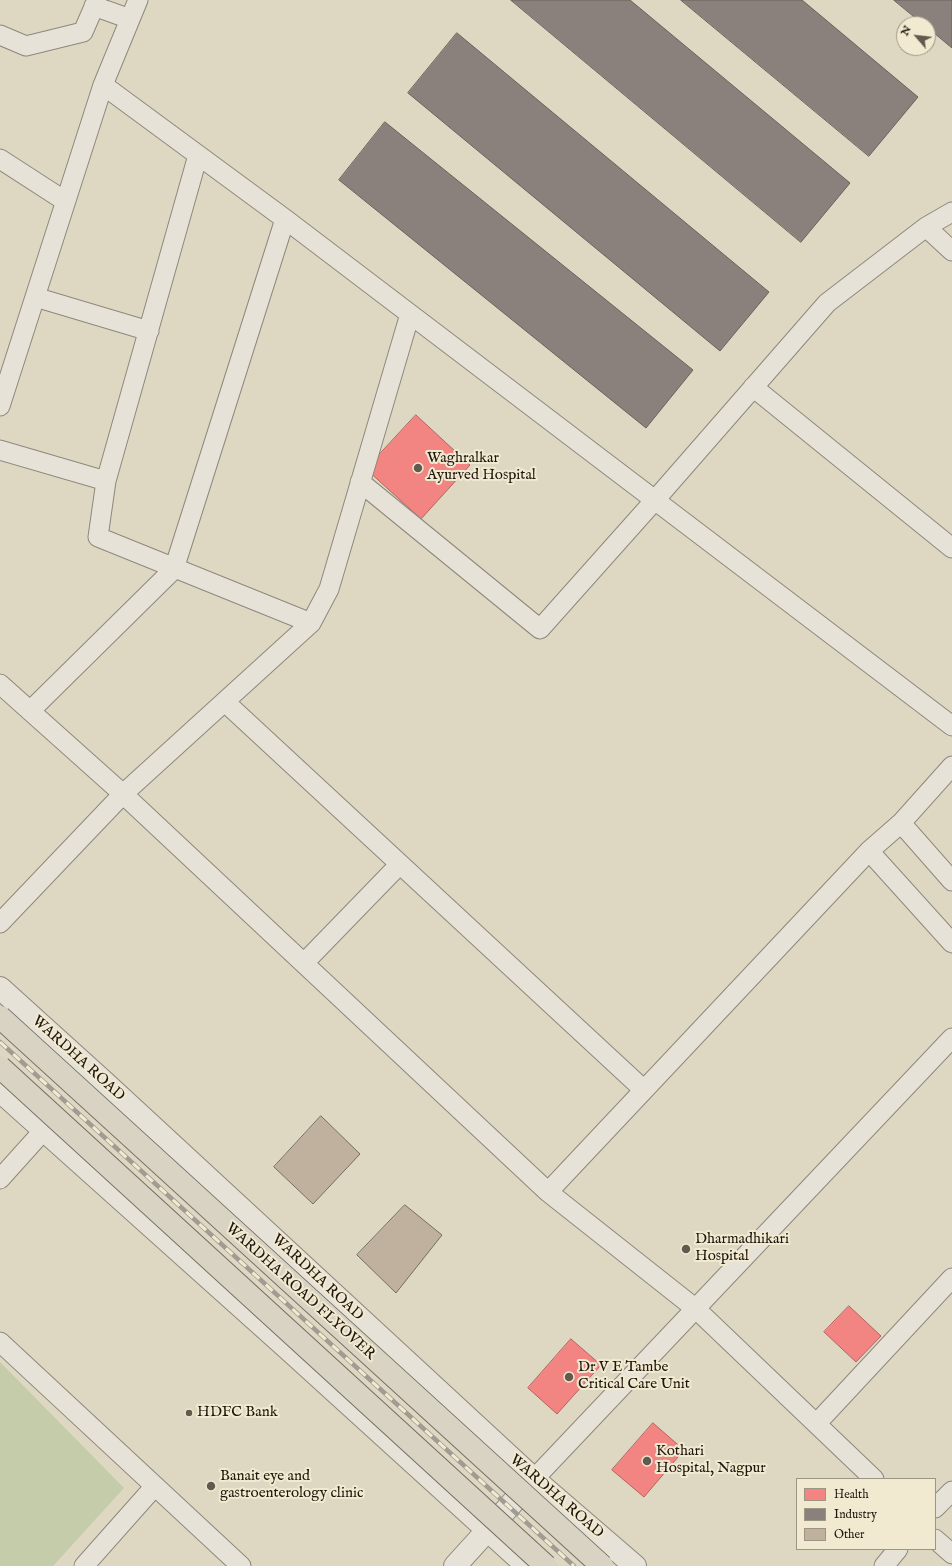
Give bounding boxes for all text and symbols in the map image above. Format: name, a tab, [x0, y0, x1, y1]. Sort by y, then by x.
north arrow	[896, 16, 936, 56]
text: N	[898, 23, 915, 38]
place label: Waghralkar Ayurved Hospital	[427, 450, 536, 485]
marker: Waghralkar Ayurved Hospital	[412, 462, 424, 474]
street label: WARDHA ROAD	[28, 1013, 128, 1105]
street label: WARDHA ROAD FLYOVER	[221, 1220, 379, 1364]
street label: WARDHA ROAD	[267, 1231, 367, 1325]
place label: Dharmadhikari Hospital	[695, 1231, 789, 1266]
marker: Dharmadhikari Hospital	[680, 1243, 692, 1255]
place label: Dr V E Tambe Critical Care Unit	[578, 1359, 690, 1394]
marker: Dr V E Tambe Critical Care Unit	[563, 1371, 575, 1383]
place label: HDFC Bank	[197, 1404, 278, 1422]
marker: HDFC Bank	[184, 1408, 194, 1418]
place label: Kothari Hospital, Nagpur	[656, 1443, 766, 1478]
street label: WARDHA ROAD	[505, 1451, 607, 1543]
marker: Kothari Hospital, Nagpur	[641, 1455, 653, 1467]
place label: Banait eye and gastroenterology clinic	[220, 1468, 363, 1503]
legend	[796, 1478, 936, 1550]
marker: Banait eye and gastroenterology clinic	[205, 1480, 217, 1492]
text: Health	[834, 1487, 869, 1502]
text: Industry	[834, 1507, 877, 1522]
text: Other	[834, 1527, 864, 1542]

